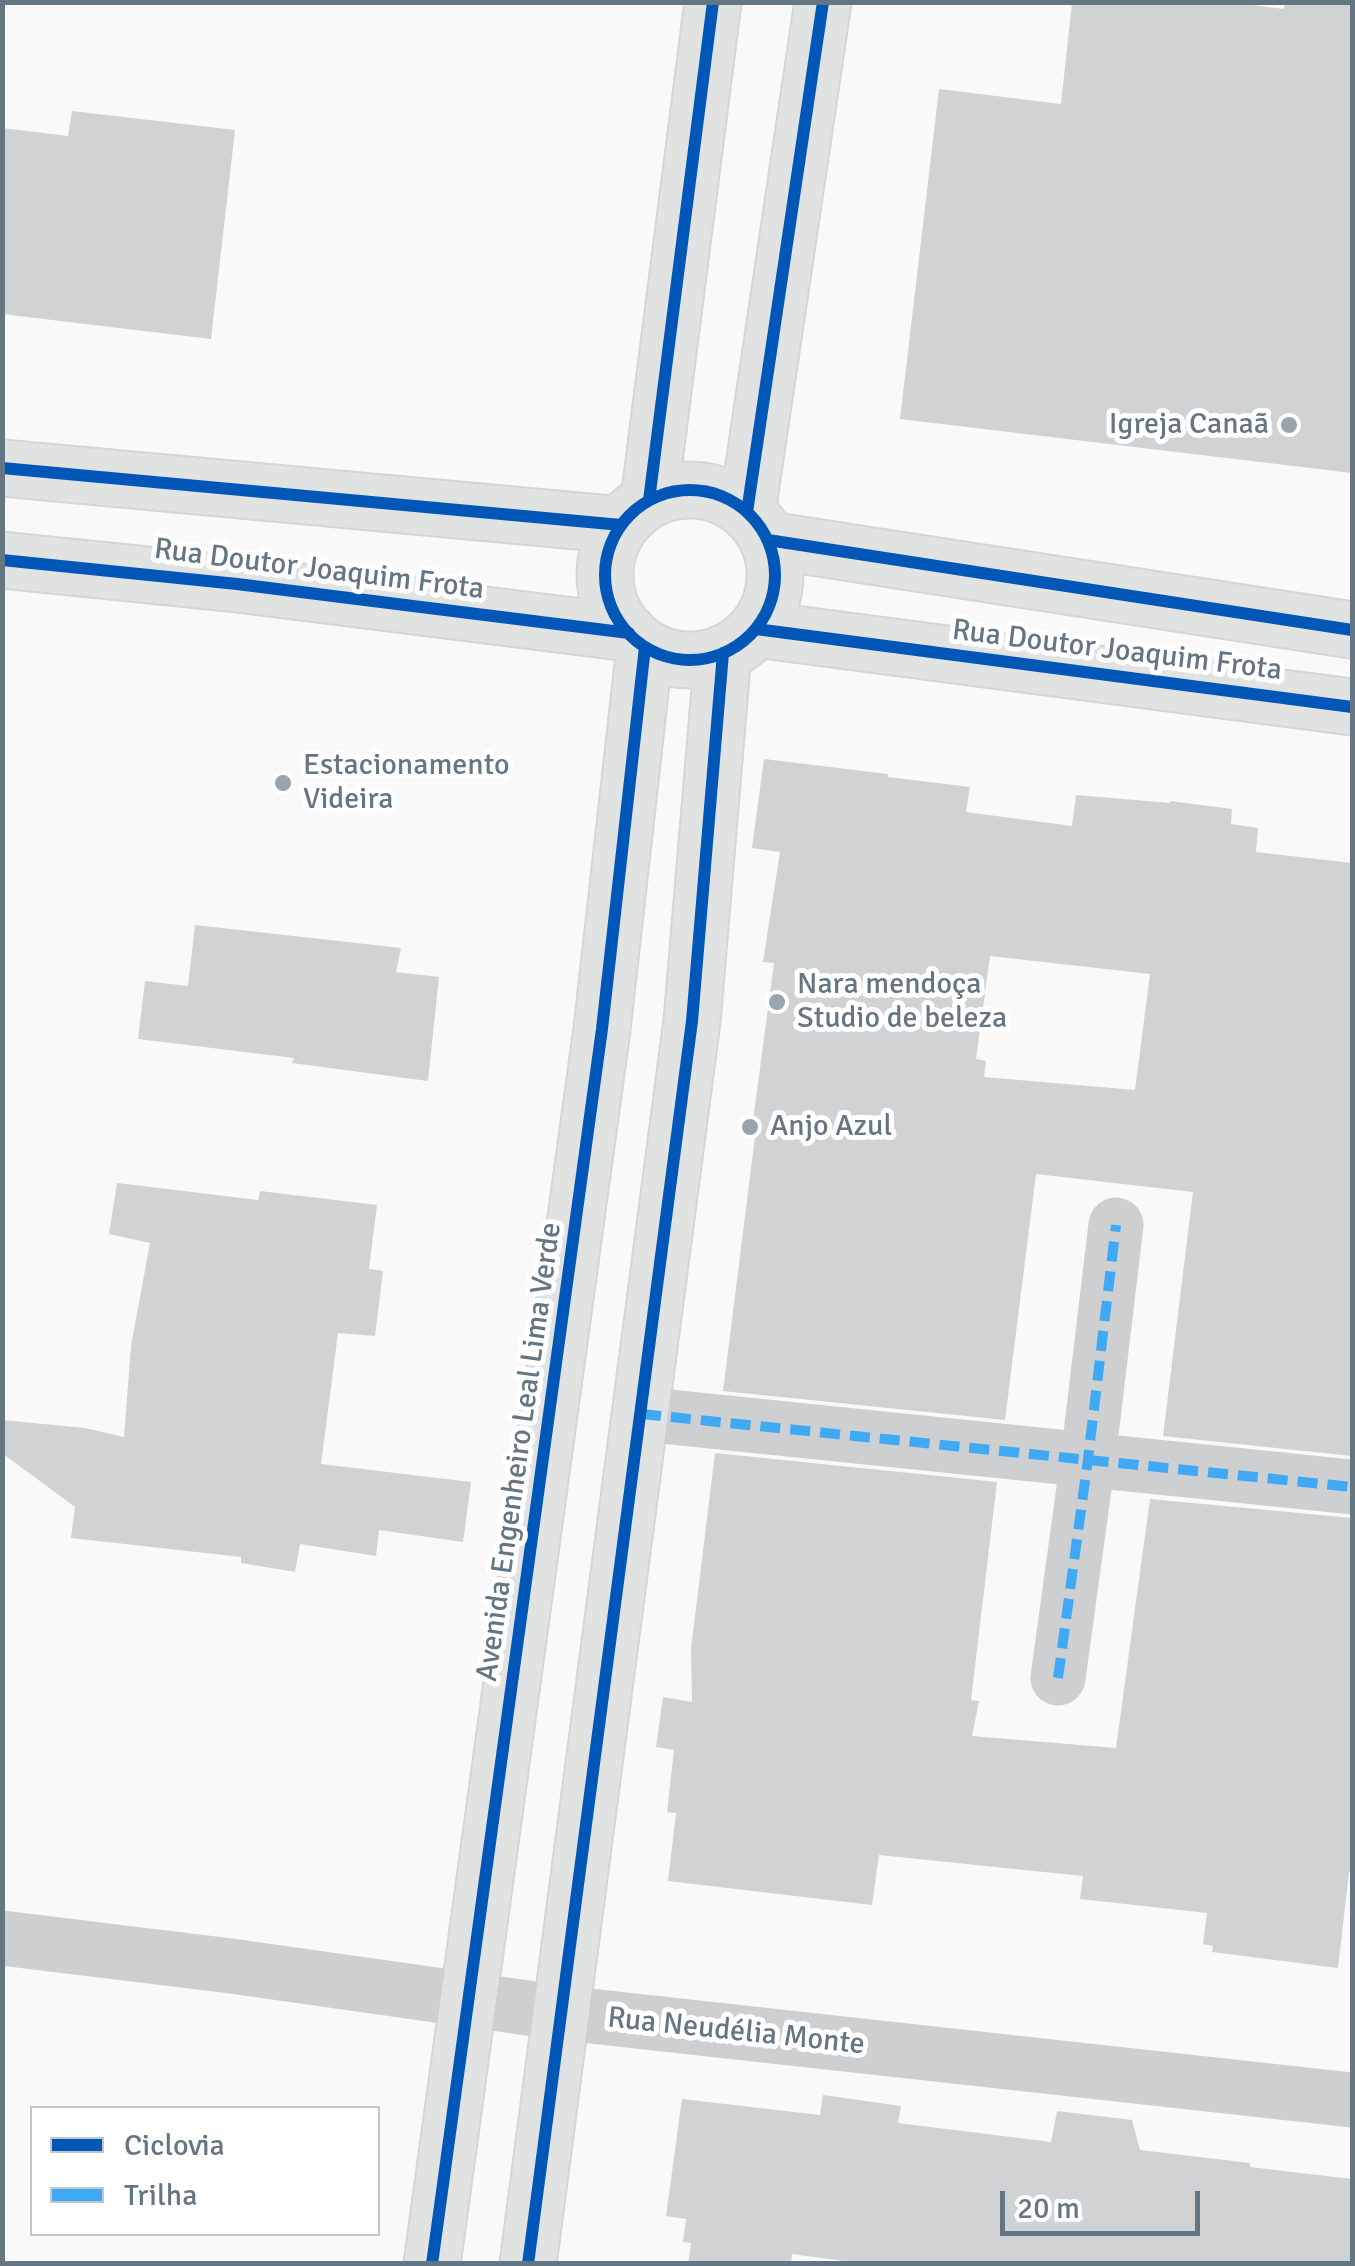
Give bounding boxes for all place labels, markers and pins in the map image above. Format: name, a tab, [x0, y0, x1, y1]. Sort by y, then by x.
place label: Igreja Canaã	[1109, 407, 1269, 443]
marker: Igreja Canaã	[1278, 414, 1300, 436]
place label: Estacionamento Videira	[303, 748, 510, 818]
marker: Estacionamento Videira	[272, 772, 294, 794]
place label: Nara mendoça Studio de beleza	[797, 967, 1007, 1038]
marker: Nara mendoça Studio de beleza	[766, 991, 788, 1013]
place label: Anjo Azul	[770, 1109, 892, 1145]
marker: Anjo Azul	[739, 1116, 761, 1138]

